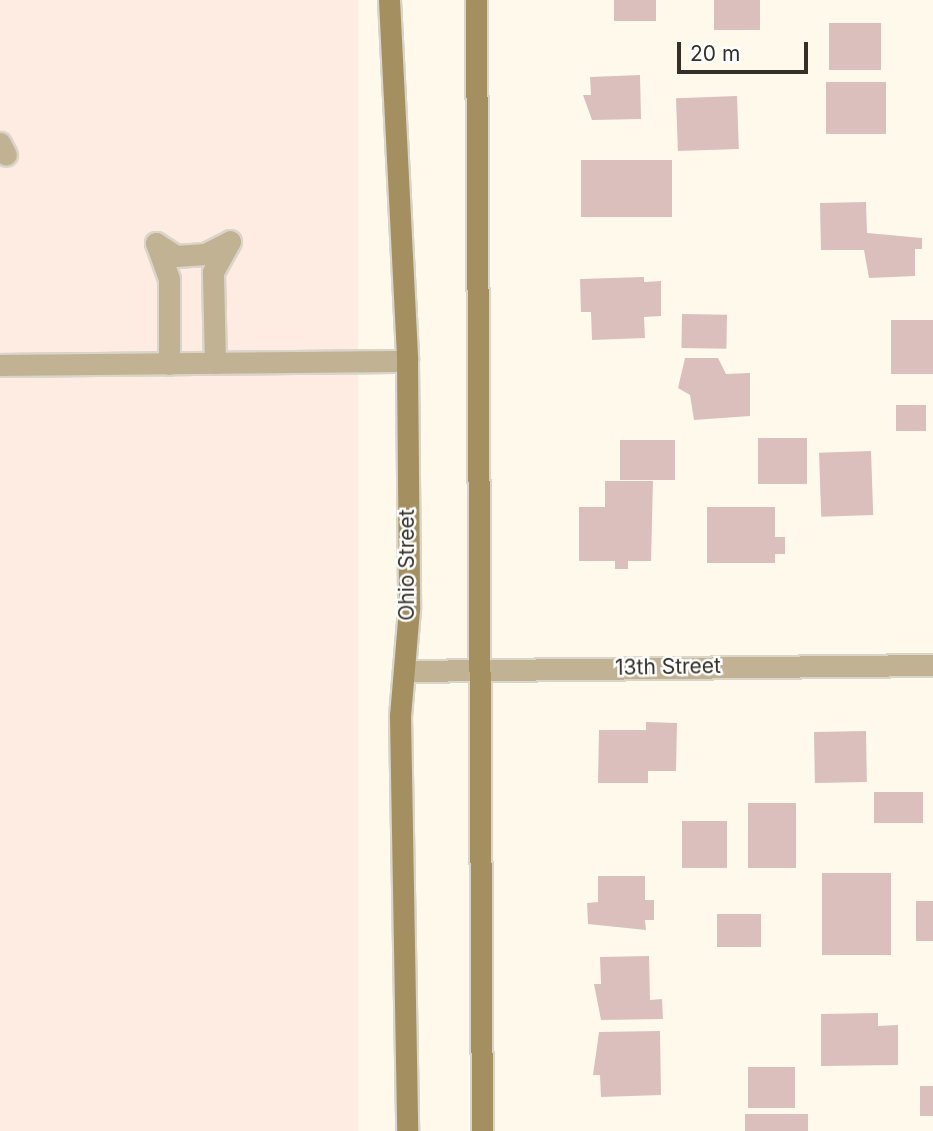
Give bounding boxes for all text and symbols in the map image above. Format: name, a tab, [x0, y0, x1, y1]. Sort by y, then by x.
scale bar	[681, 28, 812, 72]
text: 20 m	[690, 41, 740, 66]
street label: Ohio Street	[394, 509, 420, 621]
street label: 13th Street	[615, 653, 721, 681]

